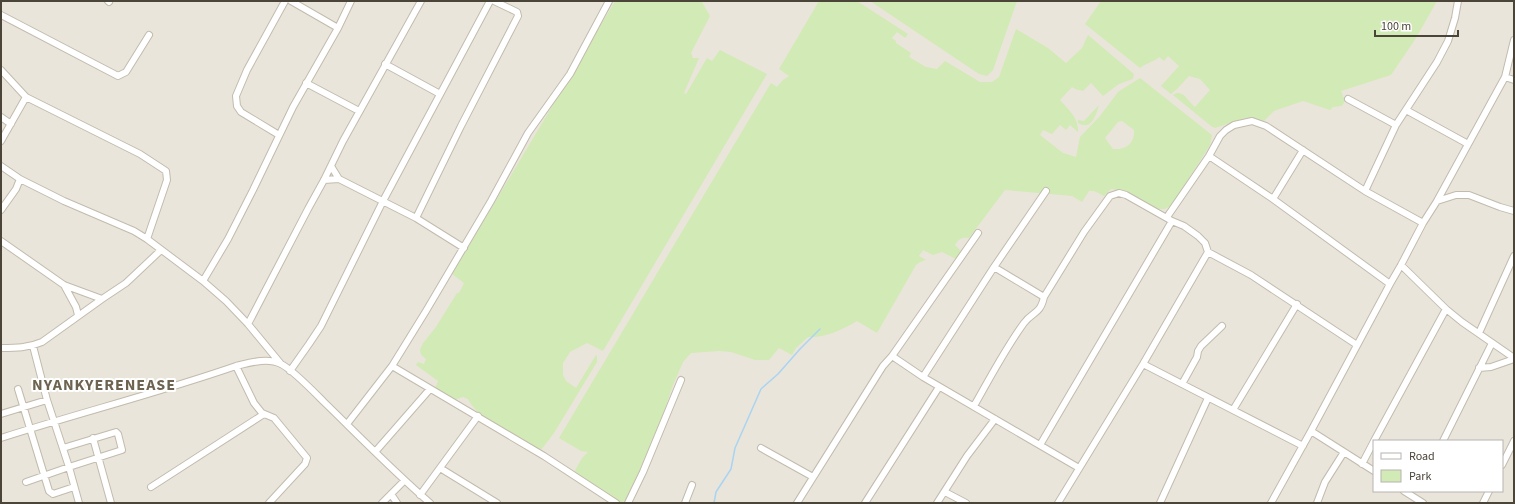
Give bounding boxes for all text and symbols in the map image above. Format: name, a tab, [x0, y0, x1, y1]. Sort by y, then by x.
scale bar	[1375, 12, 1458, 38]
text: 100 m	[1381, 18, 1411, 35]
district label: NYANKYERENEASE	[32, 374, 176, 396]
legend	[1373, 440, 1503, 492]
text: Road	[1409, 448, 1435, 465]
text: Park	[1409, 468, 1431, 485]

